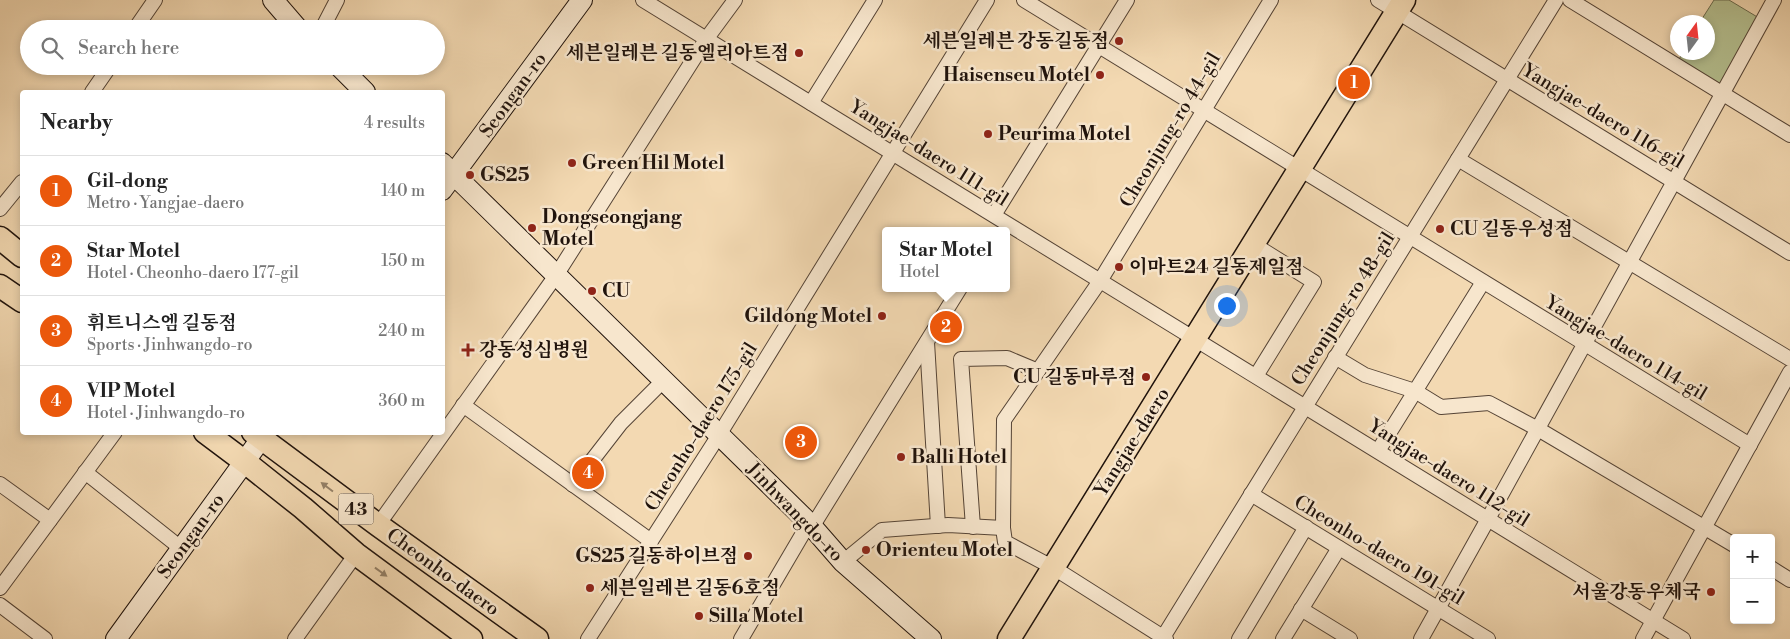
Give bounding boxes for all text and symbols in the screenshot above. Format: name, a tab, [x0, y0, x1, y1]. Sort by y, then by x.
north arrow	[1670, 15, 1715, 60]
search box	[20, 20, 445, 75]
place label: 세븐일레븐 강동길동점	[922, 29, 1109, 53]
icon: search	[38, 34, 66, 62]
marker: 세븐일레븐 강동길동점	[1113, 35, 1125, 47]
text: Search here	[78, 36, 179, 60]
place label: 세븐일레븐 길동엘리아트점	[566, 41, 789, 65]
marker: 세븐일레븐 길동엘리아트점	[793, 47, 805, 59]
street label: Seongan-ro	[474, 48, 552, 142]
street label: Cheonjung-ro 44-gil	[1114, 48, 1226, 212]
street label: Yangjae-daero 116-gil	[1517, 58, 1689, 174]
place label: Haisenseu Motel	[943, 63, 1090, 87]
pin: 1	[1338, 64, 1370, 102]
marker: Haisenseu Motel	[1094, 69, 1106, 81]
street label: Yangjae-daero 111-gil	[844, 94, 1013, 212]
text: Nearby	[40, 110, 113, 136]
text: 4 results	[364, 113, 425, 133]
place label: Peurima Motel	[998, 122, 1130, 146]
marker: Peurima Motel	[982, 128, 994, 140]
place label: Green Hil Motel	[582, 151, 724, 175]
marker: Green Hil Motel	[566, 157, 578, 169]
place label: GS25	[480, 163, 530, 187]
text: Gil-dong	[87, 169, 167, 193]
marker: GS25	[464, 169, 476, 181]
text: 1	[52, 181, 60, 201]
text: 140 m	[381, 181, 425, 201]
text: Metro · Yangjae-daero	[87, 193, 244, 213]
place label: Dongseongjang Motel	[542, 205, 683, 251]
place label: CU 길동우성점	[1450, 217, 1573, 241]
marker: Dongseongjang Motel	[526, 222, 538, 234]
marker: CU 길동우성점	[1434, 223, 1446, 235]
popup	[882, 227, 1010, 292]
street label: Cheonjung-ro 48-gil	[1286, 227, 1400, 390]
text: Star Motel	[899, 238, 993, 262]
text: Star Motel	[87, 239, 180, 263]
text: 2	[51, 251, 61, 271]
text: 150 m	[381, 251, 425, 271]
place label: 이마트24 길동제일점	[1129, 255, 1304, 279]
marker: 이마트24 길동제일점	[1113, 261, 1125, 273]
text: Hotel	[899, 262, 940, 282]
text: Hotel · Cheonho-daero 177-gil	[87, 263, 299, 283]
place label: CU	[602, 279, 631, 303]
marker: CU	[586, 285, 598, 297]
street label: Yangjae-daero 114-gil	[1540, 290, 1712, 406]
your location	[1214, 293, 1240, 319]
place label: Gildong Motel	[744, 304, 872, 328]
pin: 2	[930, 308, 962, 346]
marker: Gildong Motel	[876, 310, 888, 322]
text: 휘트니스엠 길동점	[87, 311, 237, 335]
text: 3	[51, 321, 61, 341]
text: 240 m	[378, 321, 425, 341]
text: Sports · Jinhwangdo-ro	[87, 335, 253, 355]
place label: 강동성심병원	[479, 338, 589, 362]
street label: Cheonho-daero 175-gil	[639, 338, 763, 516]
marker: 강동성심병원	[461, 343, 475, 357]
place label: CU 길동마루점	[1013, 365, 1136, 389]
marker: CU 길동마루점	[1140, 371, 1152, 383]
text: VIP Motel	[87, 379, 175, 403]
street label: Yangjae-daero	[1088, 383, 1175, 502]
text: 4	[51, 391, 61, 411]
text: 360 m	[379, 391, 425, 411]
text: Hotel · Jinhwangdo-ro	[87, 403, 245, 423]
street label: Yangjae-daero 112-gil	[1363, 413, 1534, 532]
pin: 3	[785, 423, 817, 461]
place label: Balli Hotel	[911, 445, 1007, 469]
marker: Balli Hotel	[895, 451, 907, 463]
pin: 4	[572, 454, 604, 492]
street label: Jinhwangdo-ro	[741, 456, 849, 567]
one-way arrow	[321, 482, 334, 493]
street label: Seongan-ro	[152, 489, 230, 583]
street label: Cheonho-daero 191-gil	[1290, 490, 1469, 610]
road number: 43	[338, 494, 374, 524]
street label: Cheonho-daero	[382, 523, 504, 621]
map controls	[1730, 534, 1775, 624]
button: +	[1730, 534, 1775, 579]
place label: Orienteu Motel	[876, 538, 1013, 562]
place label: GS25 길동하이브점	[575, 544, 738, 568]
marker: Orienteu Motel	[860, 544, 872, 556]
marker: GS25 길동하이브점	[742, 550, 754, 562]
one-way arrow	[374, 567, 387, 578]
place label: 세븐일레븐 길동6호점	[600, 576, 780, 600]
button: −	[1730, 579, 1775, 624]
place label: 서울강동우체국	[1573, 580, 1701, 604]
marker: 세븐일레븐 길동6호점	[584, 582, 596, 594]
marker: 서울강동우체국	[1705, 586, 1717, 598]
place label: Silla Motel	[709, 604, 804, 628]
marker: Silla Motel	[693, 610, 705, 622]

